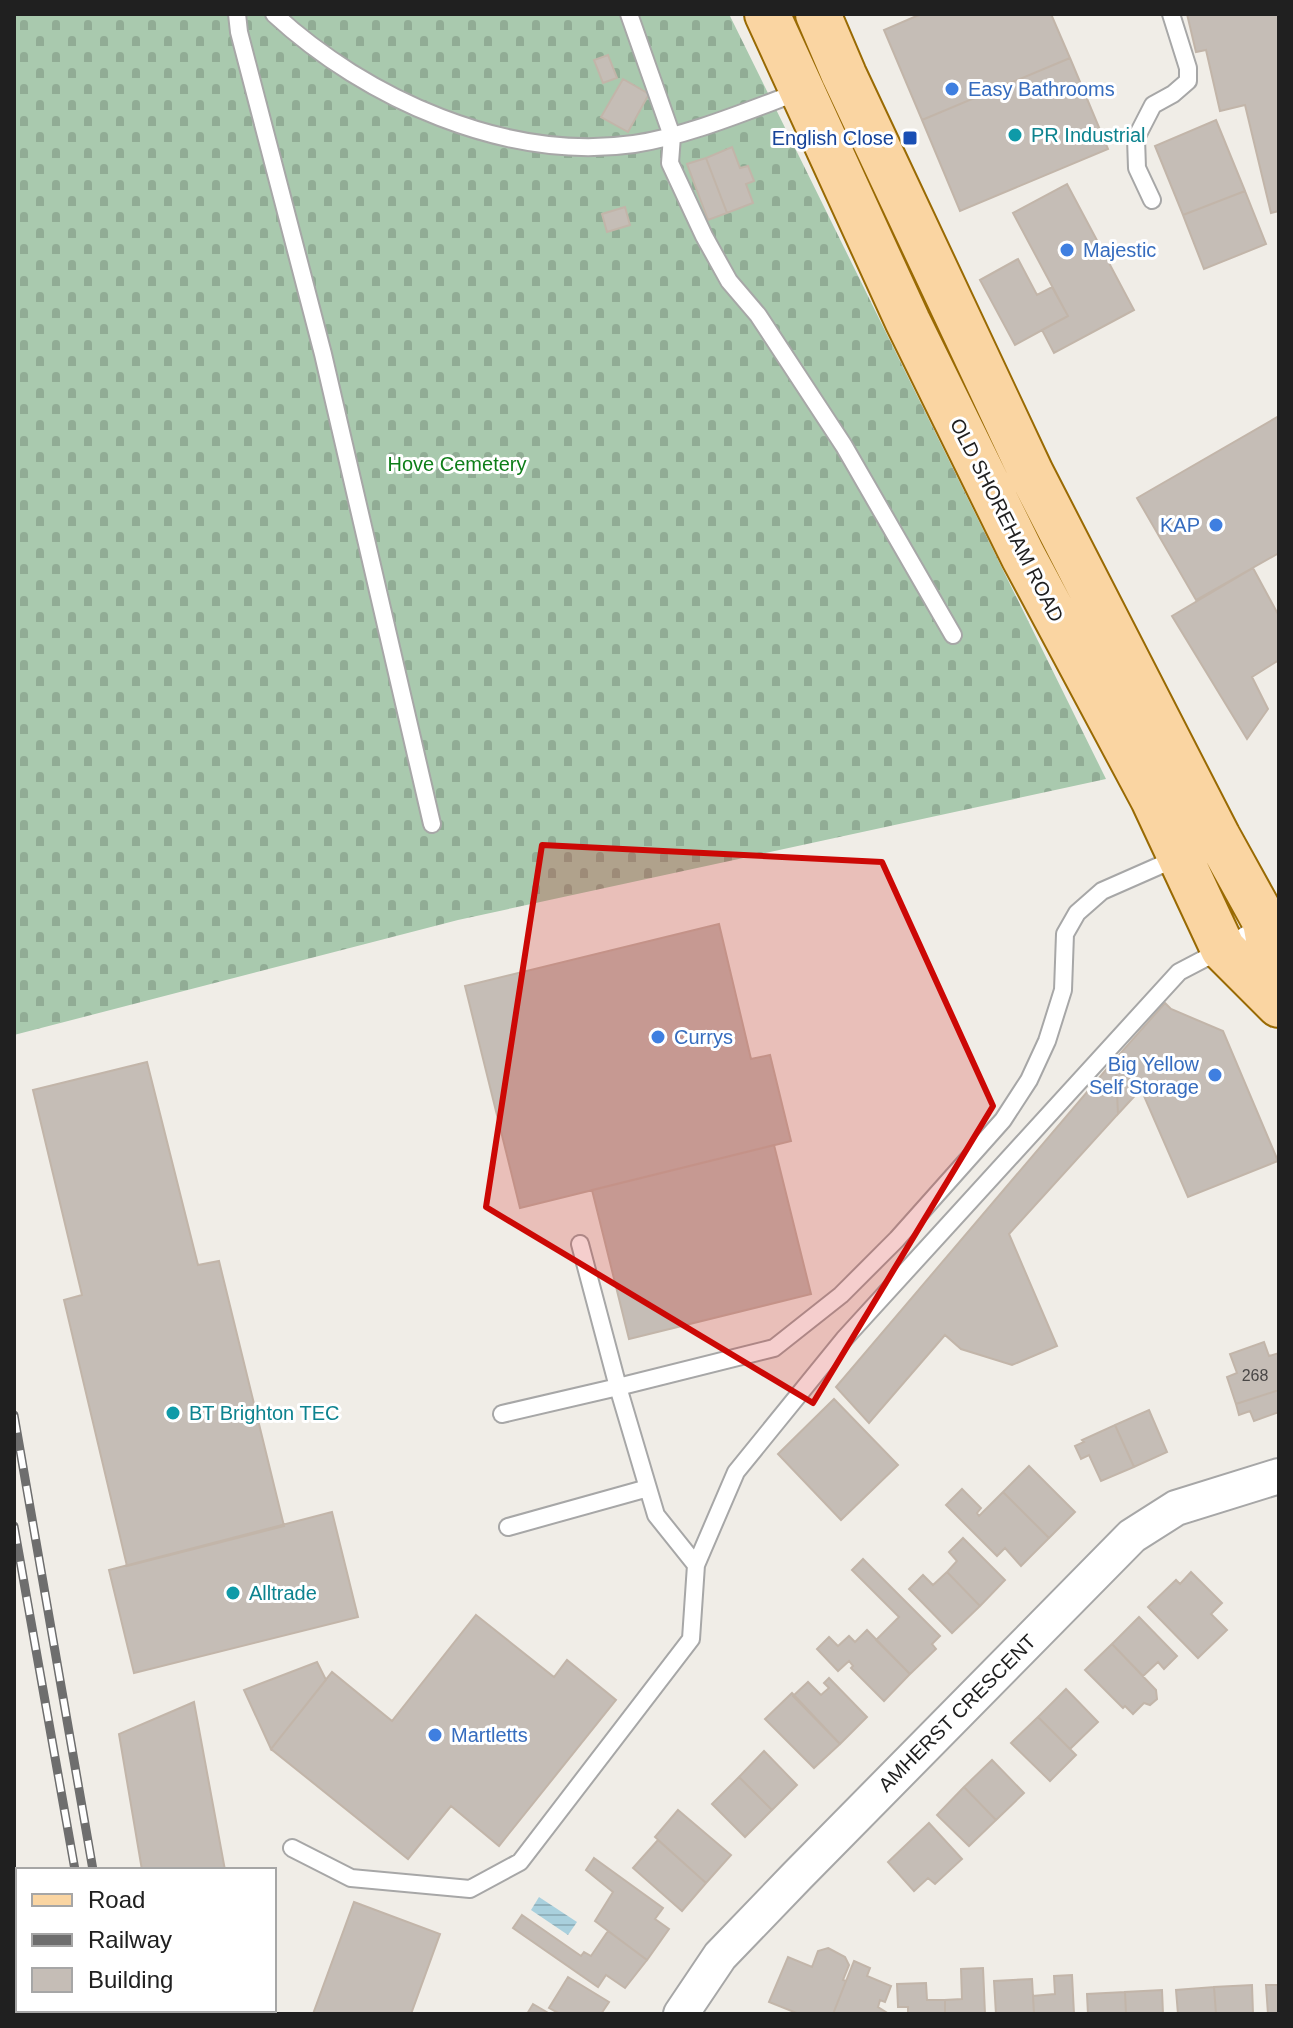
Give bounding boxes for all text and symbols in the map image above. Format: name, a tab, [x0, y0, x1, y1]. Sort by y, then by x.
place label: Easy Bathrooms	[968, 78, 1115, 100]
marker: Easy Bathrooms	[943, 80, 961, 98]
place label: PR Industrial	[1031, 124, 1146, 146]
marker: PR Industrial	[1006, 126, 1024, 144]
place label: English Close	[772, 127, 894, 149]
marker: English Close	[901, 129, 919, 147]
place label: Majestic	[1083, 239, 1156, 261]
marker: Majestic	[1058, 241, 1076, 259]
street label: OLD SHOREHAM ROAD	[946, 415, 1068, 625]
park label: Hove Cemetery	[388, 453, 526, 475]
place label: KAP	[1160, 514, 1200, 536]
marker: KAP	[1207, 516, 1225, 534]
place label: Currys	[674, 1026, 733, 1048]
marker: Currys	[649, 1028, 667, 1046]
place label: Big Yellow Self Storage	[1089, 1053, 1200, 1098]
marker: Big Yellow Self Storage	[1206, 1066, 1224, 1084]
house number: 268	[1242, 1367, 1268, 1384]
place label: BT Brighton TEC	[189, 1402, 339, 1424]
marker: BT Brighton TEC	[164, 1404, 182, 1422]
place label: Alltrade	[249, 1582, 317, 1604]
marker: Alltrade	[224, 1584, 242, 1602]
street label: AMHERST CRESCENT	[874, 1630, 1040, 1796]
place label: Martletts	[451, 1724, 528, 1746]
marker: Martletts	[426, 1726, 444, 1744]
legend	[16, 1868, 276, 2012]
text: Road	[88, 1886, 145, 1913]
text: Railway	[88, 1926, 172, 1953]
text: Building	[88, 1966, 173, 1993]

